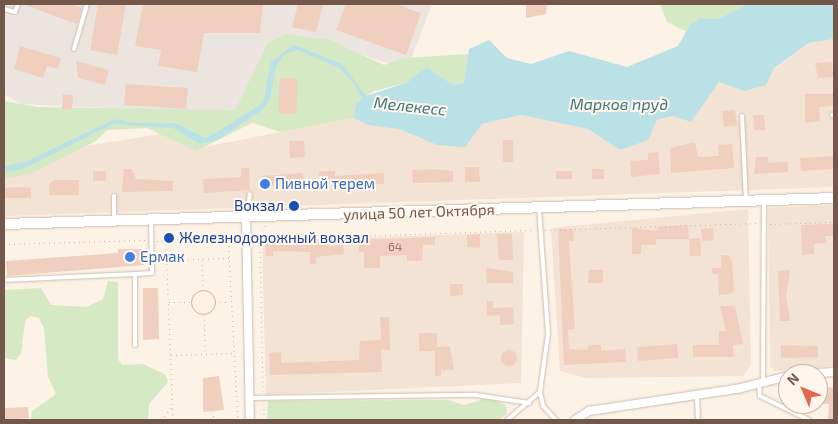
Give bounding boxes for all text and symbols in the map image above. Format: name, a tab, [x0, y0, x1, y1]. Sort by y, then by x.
water label: Мелекесс	[373, 93, 447, 119]
water label: Марков пруд	[570, 94, 668, 114]
place label: Пивной терем	[275, 175, 375, 193]
marker: Пивной терем	[259, 178, 271, 190]
place label: Вокзал	[234, 197, 284, 215]
marker: Вокзал	[288, 200, 300, 212]
street label: улица 50 лет Октября	[343, 200, 495, 224]
place label: Железнодорожный вокзал	[179, 229, 369, 247]
marker: Железнодорожный вокзал	[163, 232, 175, 244]
house number: 64	[388, 240, 402, 254]
place label: Ермак	[140, 248, 185, 266]
marker: Ермак	[124, 251, 136, 263]
north arrow	[778, 364, 828, 414]
text: N	[783, 369, 802, 388]

